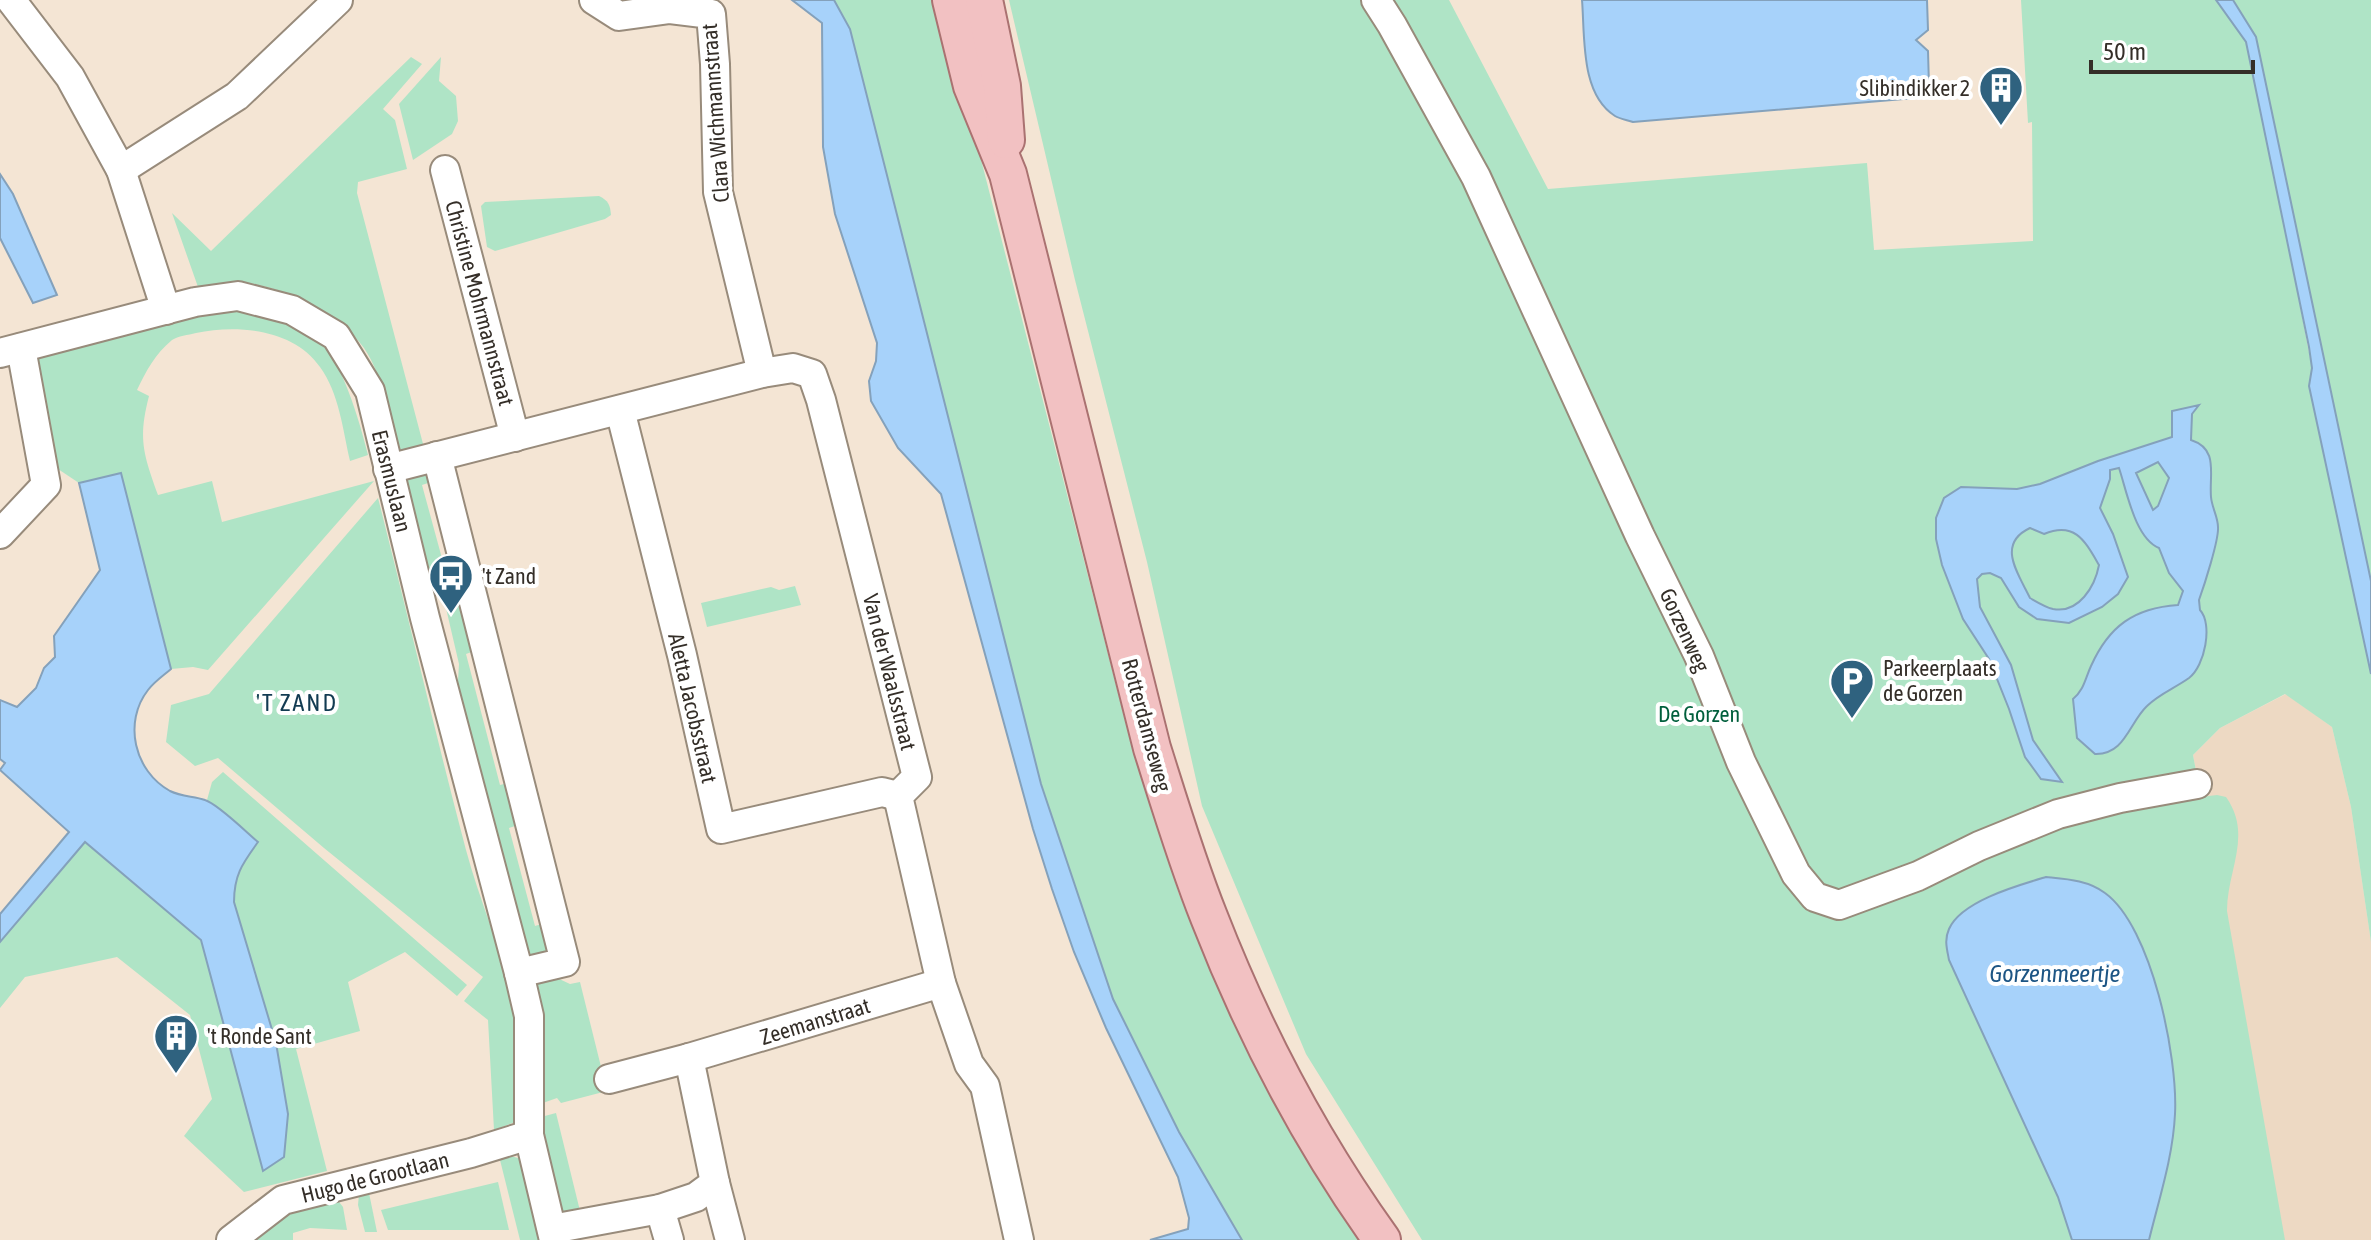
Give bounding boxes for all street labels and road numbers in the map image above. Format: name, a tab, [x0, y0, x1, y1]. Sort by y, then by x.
street label: Clara Wichmannstraat	[696, 23, 734, 203]
street label: Christine Mohrmannstraat	[440, 197, 520, 409]
street label: Erasmuslaan	[367, 427, 417, 535]
street label: Gorzenweg	[1654, 584, 1716, 676]
street label: Van der Waalsstraat	[858, 591, 922, 753]
street label: Aletta Jacobsstraat	[663, 630, 723, 786]
street label: Rotterdamseweg	[1117, 656, 1177, 795]
street label: Zeemanstraat	[757, 992, 873, 1050]
street label: Hugo de Grootlaan	[298, 1146, 452, 1208]

